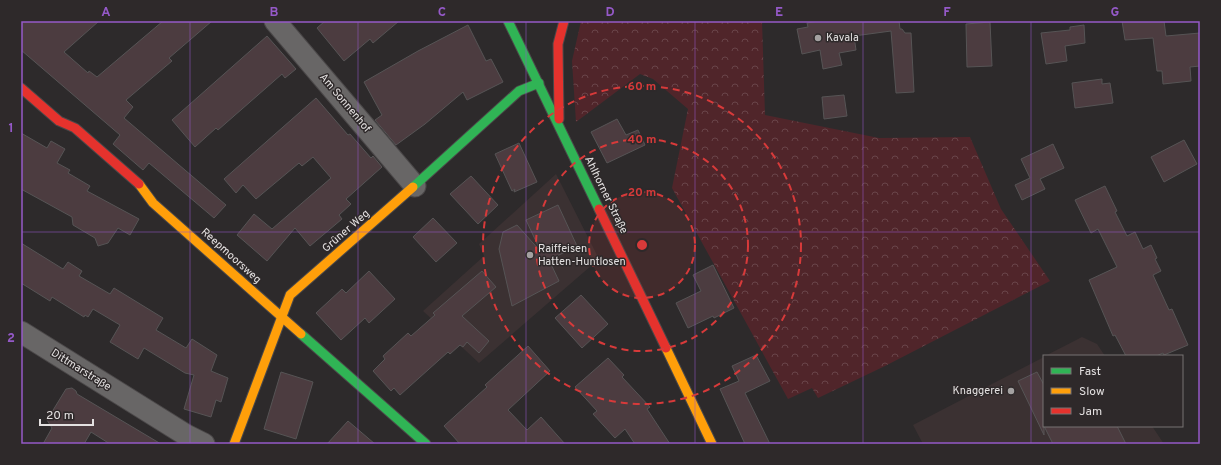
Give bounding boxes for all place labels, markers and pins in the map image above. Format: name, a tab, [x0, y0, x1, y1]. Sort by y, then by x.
place label: Kavala	[826, 31, 859, 45]
marker: Kavala	[813, 33, 823, 43]
centre of rings	[635, 238, 649, 252]
place label: Raiffeisen Hatten-Huntlosen	[538, 242, 626, 269]
marker: Raiffeisen Hatten-Huntlosen	[525, 250, 535, 260]
place label: Knaggerei	[953, 384, 1003, 398]
marker: Knaggerei	[1006, 386, 1016, 396]

